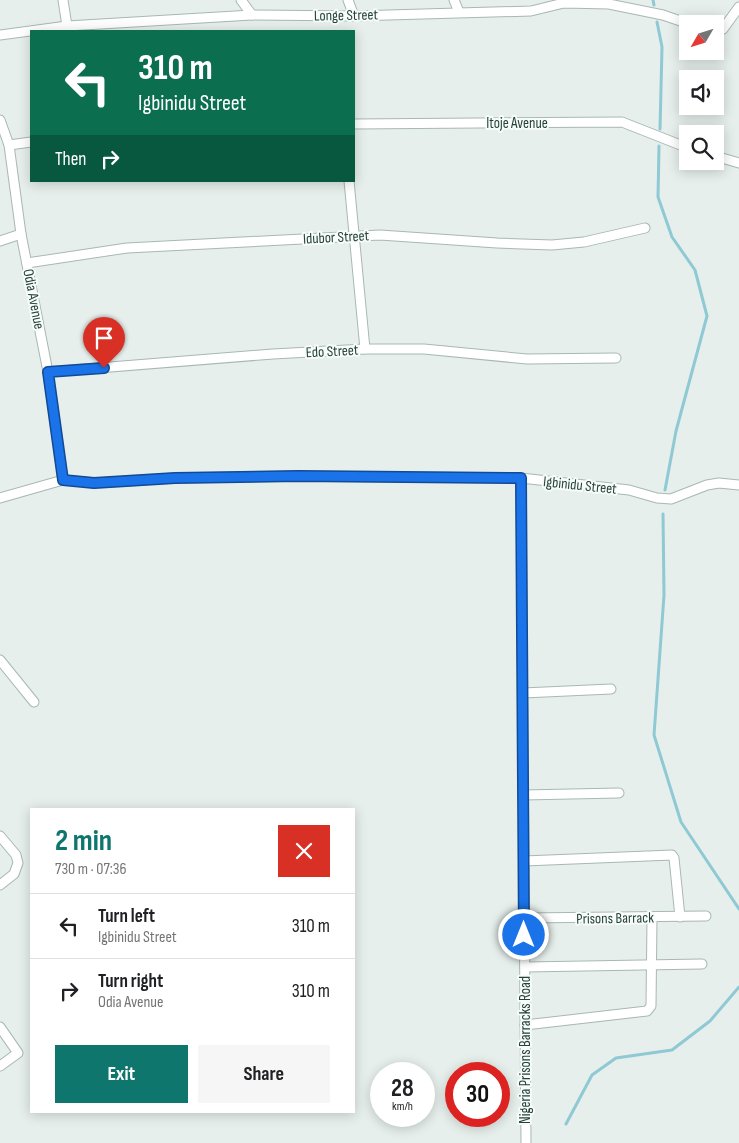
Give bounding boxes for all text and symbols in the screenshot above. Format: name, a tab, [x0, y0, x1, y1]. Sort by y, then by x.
street label: Longe Street	[314, 5, 379, 26]
north arrow	[679, 15, 724, 60]
map controls	[679, 15, 724, 170]
text: 310 m	[138, 47, 213, 90]
icon: left	[55, 50, 120, 115]
button: sound	[679, 70, 724, 115]
text: Igbinidu Street	[138, 90, 246, 117]
street label: Itoje Avenue	[486, 114, 548, 133]
button: search	[679, 125, 724, 170]
icon: right	[96, 145, 124, 173]
text: Then	[55, 148, 86, 171]
street label: Idubor Street	[302, 226, 370, 249]
street label: Odia Avenue	[18, 267, 49, 331]
pin	[83, 317, 125, 368]
icon: arrive	[90, 324, 118, 352]
street label: Edo Street	[305, 341, 359, 362]
street label: Igbinidu Street	[542, 472, 618, 499]
text: 2 min	[55, 823, 112, 859]
button: close	[278, 825, 330, 877]
text: 730 m · 07:36	[55, 860, 126, 879]
text: Turn left	[98, 905, 155, 928]
position arrow	[497, 908, 549, 960]
street label: Prisons Barrack	[576, 908, 654, 929]
icon: left	[55, 912, 83, 940]
text: 310 m	[292, 915, 330, 938]
text: Igbinidu Street	[98, 928, 177, 947]
text: Turn right	[98, 970, 163, 993]
street label: Nigeria Prisons Barracks Road	[516, 976, 535, 1124]
icon: right	[55, 977, 83, 1005]
text: 310 m	[292, 980, 330, 1003]
text: Odia Avenue	[98, 993, 163, 1012]
button: Exit	[55, 1045, 188, 1103]
button: Share	[198, 1045, 330, 1103]
speed limit sign: 30	[445, 1062, 510, 1127]
text: 28	[391, 1073, 414, 1104]
text: km/h	[392, 1099, 413, 1114]

